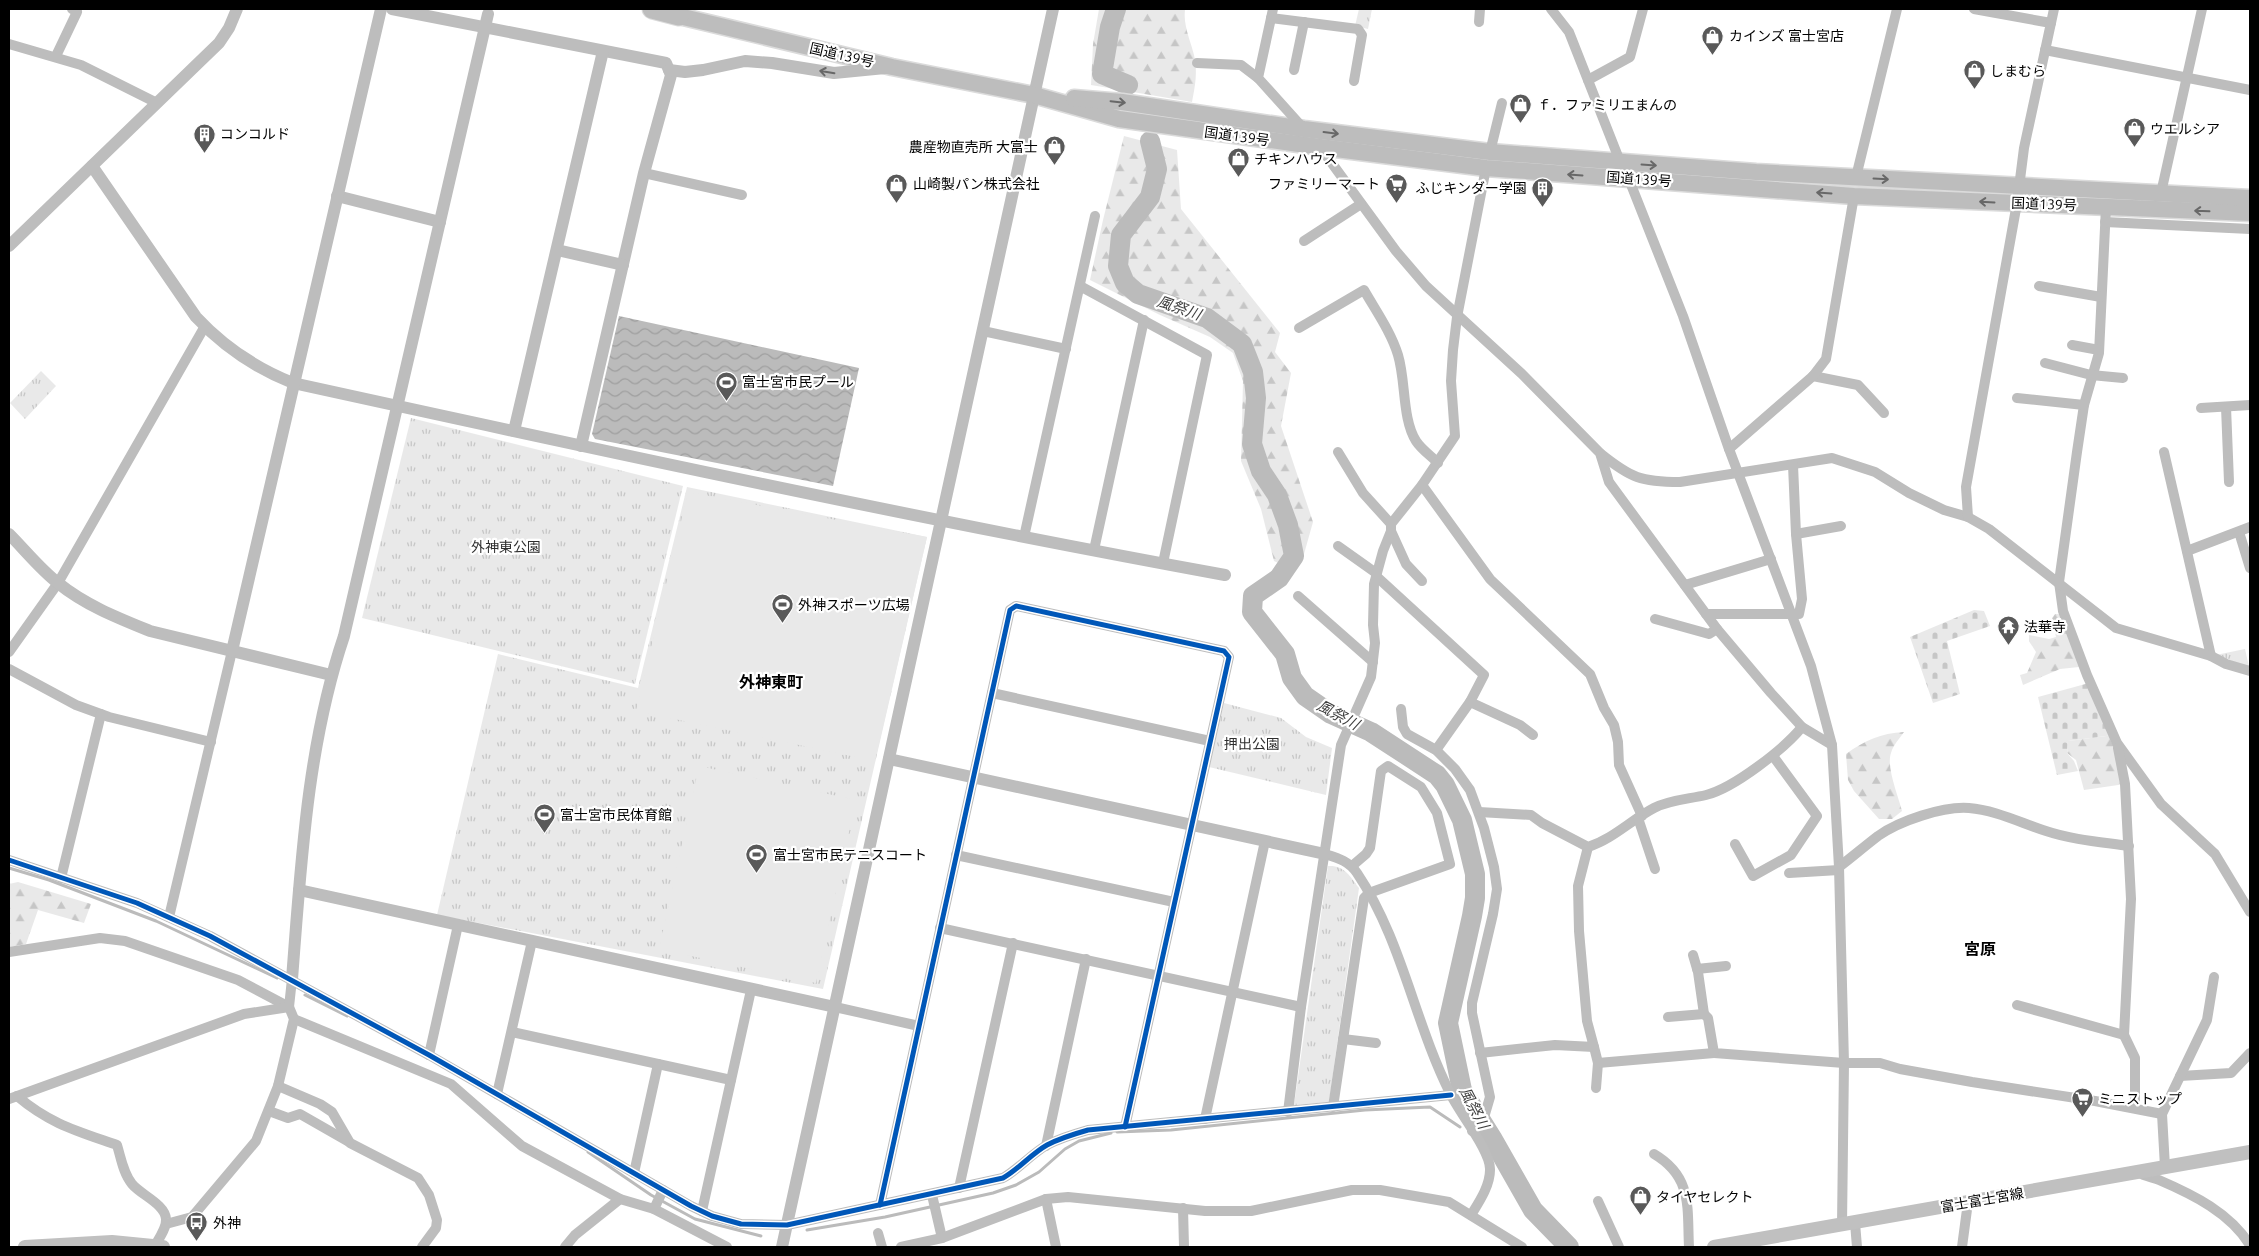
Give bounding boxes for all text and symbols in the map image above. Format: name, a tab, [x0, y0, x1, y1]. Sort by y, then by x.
shop icon: カインズ 富士宮店	[1701, 24, 1725, 55]
place label: カインズ 富士宮店	[1729, 28, 1844, 44]
street label: 国道139号	[808, 40, 876, 70]
shop icon: しまむら	[1962, 59, 1986, 90]
place label: しまむら	[1990, 63, 2046, 79]
one-way arrow	[819, 67, 835, 77]
shop icon: ｆ．ファミリエまんの	[1509, 93, 1533, 124]
one-way arrow	[1110, 97, 1126, 107]
place label: ｆ．ファミリエまんの	[1537, 97, 1677, 113]
shop icon: ウエルシア	[2122, 117, 2146, 148]
place label: ウエルシア	[2150, 121, 2220, 137]
building icon: コンコルド	[192, 122, 216, 153]
street label: 国道139号	[1203, 124, 1271, 148]
place label: コンコルド	[220, 126, 290, 142]
one-way arrow	[1322, 128, 1338, 138]
shop icon: 農産物直売所 大富士	[1042, 135, 1066, 166]
place label: 農産物直売所 大富士	[909, 139, 1038, 155]
shop icon: チキンハウス	[1226, 147, 1250, 178]
place label: チキンハウス	[1254, 151, 1338, 167]
one-way arrow	[1641, 160, 1657, 169]
street label: 国道139号	[1606, 169, 1672, 189]
one-way arrow	[1567, 170, 1583, 179]
shop icon: 山崎製パン株式会社	[885, 172, 909, 203]
supermarket icon: ファミリーマート	[1384, 172, 1408, 203]
one-way arrow	[1873, 174, 1889, 183]
place label: 山崎製パン株式会社	[913, 176, 1040, 192]
place label: ファミリーマート	[1268, 176, 1380, 192]
building icon: ふじキンダー学園	[1531, 176, 1555, 207]
place label: ふじキンダー学園	[1415, 180, 1527, 196]
one-way arrow	[1817, 189, 1833, 198]
street label: 国道139号	[2011, 195, 2077, 213]
one-way arrow	[1979, 197, 1995, 207]
one-way arrow	[2194, 206, 2210, 216]
water label: 風祭川	[1155, 292, 1205, 324]
sports icon: 富士宮市民プール	[714, 370, 738, 401]
place label: 富士宮市民プール	[742, 374, 854, 390]
park label: 外神東公園	[471, 539, 541, 555]
sports icon: 外神スポーツ広場	[770, 593, 794, 624]
place label: 外神スポーツ広場	[798, 597, 910, 613]
temple icon: 法華寺	[1996, 615, 2020, 646]
place label: 法華寺	[2024, 619, 2066, 635]
district label: 外神東町	[739, 673, 803, 691]
water label: 風祭川	[1314, 696, 1364, 734]
park label: 押出公園	[1224, 736, 1280, 752]
sports icon: 富士宮市民体育館	[532, 803, 556, 834]
place label: 富士宮市民体育館	[560, 807, 672, 823]
sports icon: 富士宮市民テニスコート	[745, 843, 769, 874]
place label: 富士宮市民テニスコート	[773, 847, 927, 863]
district label: 宮原	[1964, 940, 1996, 958]
water label: 風祭川	[1456, 1084, 1493, 1133]
supermarket icon: ミニストップ	[2070, 1087, 2094, 1118]
place label: ミニストップ	[2098, 1091, 2182, 1107]
shop icon: タイヤセレクト	[1628, 1185, 1652, 1216]
street label: 富士富士宮線	[1939, 1185, 2025, 1215]
place label: タイヤセレクト	[1656, 1189, 1754, 1205]
bus stop icon: 外神	[185, 1211, 209, 1242]
place label: 外神	[213, 1215, 241, 1231]

